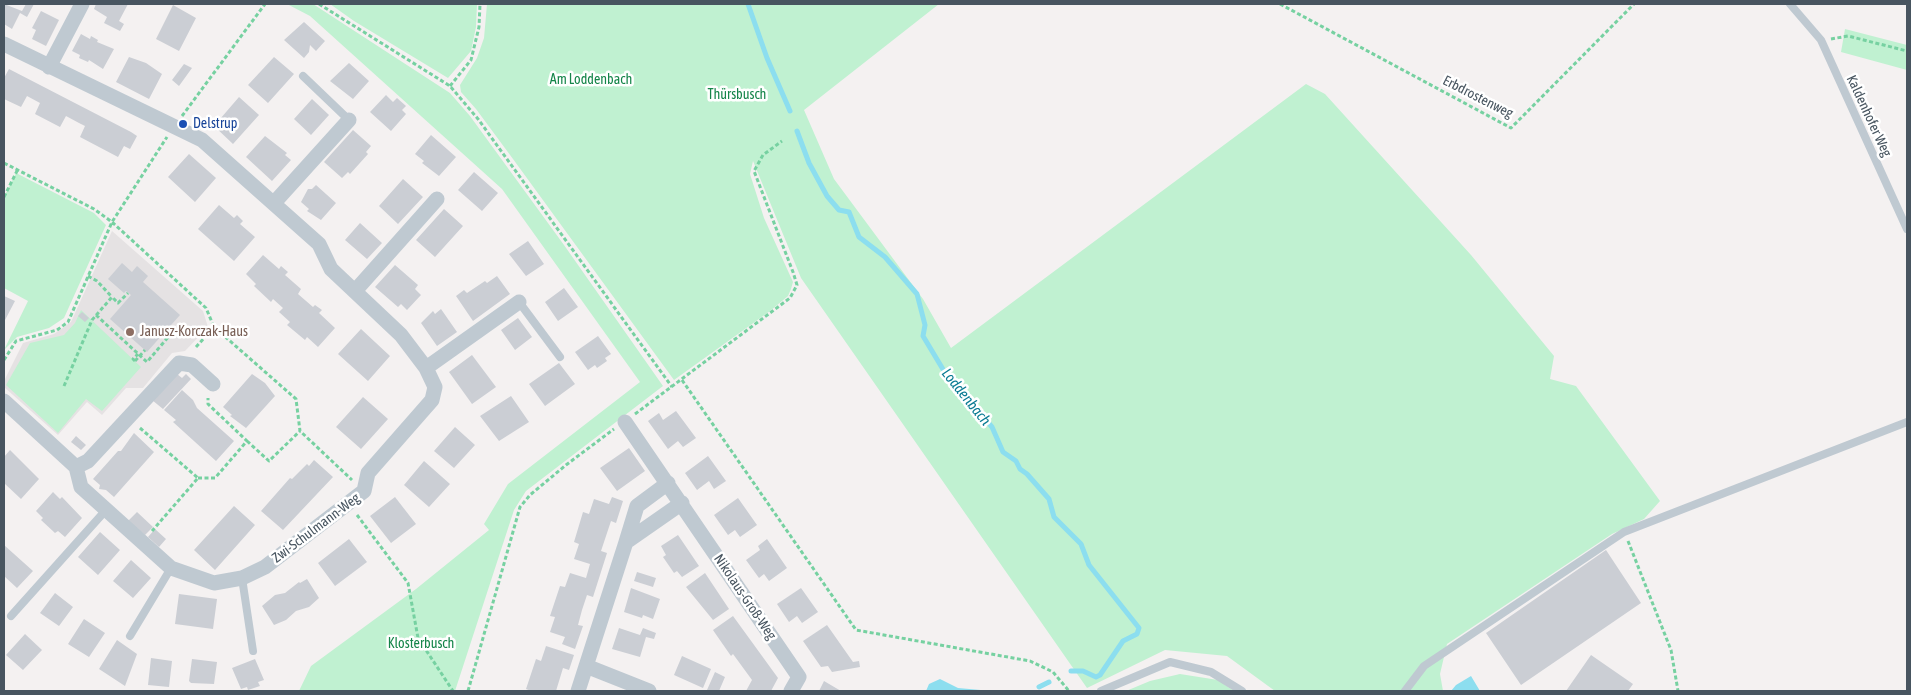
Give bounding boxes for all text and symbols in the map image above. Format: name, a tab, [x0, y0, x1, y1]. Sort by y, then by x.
park label: Am Loddenbach	[550, 72, 632, 88]
street label: Erbdrostenweg	[1440, 72, 1516, 122]
street label: Kaldenhofer Weg	[1843, 72, 1895, 160]
park label: Thürsbusch	[708, 87, 766, 103]
place label: Delstrup	[193, 116, 237, 132]
marker: Delstrup	[177, 118, 189, 130]
place label: Janusz-Korczak-Haus	[140, 324, 248, 340]
marker: Janusz-Korczak-Haus	[124, 326, 136, 338]
water label: Loddenbach	[938, 365, 994, 429]
street label: Zwi-Schulmann-Weg	[269, 490, 363, 566]
street label: Nikolaus-Groß-Weg	[710, 551, 780, 643]
park label: Klosterbusch	[388, 636, 454, 652]

